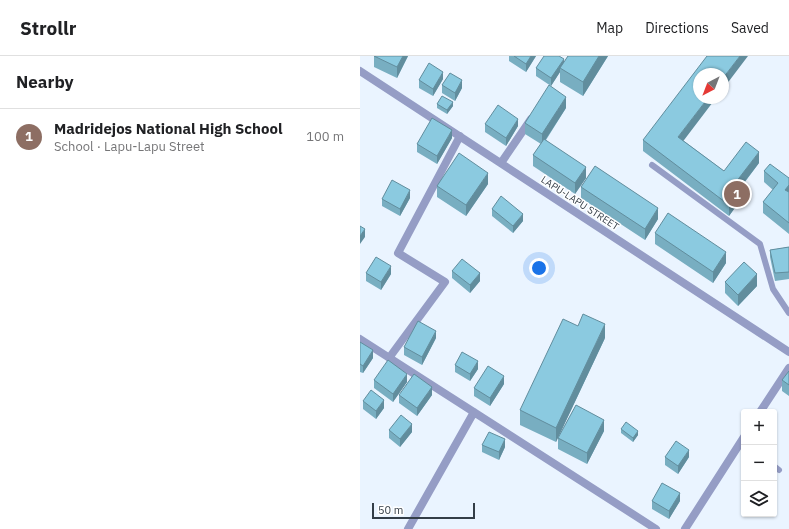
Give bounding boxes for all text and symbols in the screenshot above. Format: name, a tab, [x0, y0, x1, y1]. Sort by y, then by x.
text: Strollr	[20, 16, 76, 40]
text: Map	[596, 19, 623, 37]
text: Directions	[645, 19, 709, 37]
text: Saved	[731, 19, 769, 37]
north arrow	[693, 68, 729, 104]
text: Nearby	[16, 71, 74, 93]
text: Madridejos National High School	[54, 119, 282, 138]
text: 1	[25, 128, 33, 145]
text: 100 m	[306, 128, 344, 145]
text: School · Lapu-Lapu Street	[54, 138, 205, 155]
street label: LAPU-LAPU STREET	[539, 173, 622, 233]
pin: 1	[724, 179, 750, 209]
your location	[529, 258, 549, 278]
map controls	[741, 409, 777, 517]
button: +	[741, 409, 777, 445]
button: −	[741, 445, 777, 481]
button: layers	[741, 481, 777, 517]
scale bar	[372, 501, 475, 520]
text: 50 m	[378, 503, 403, 517]

